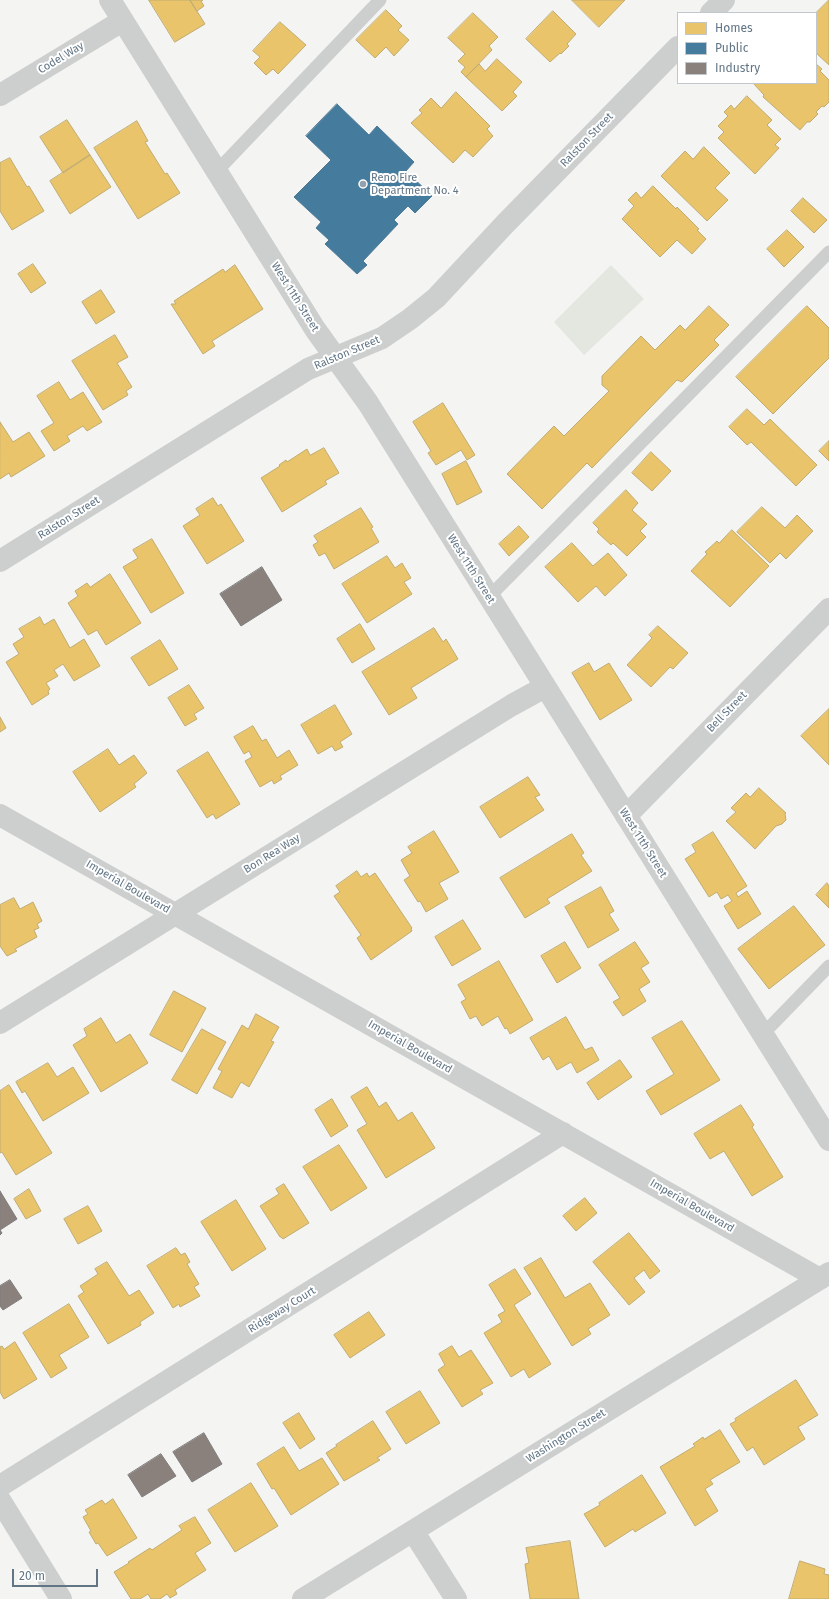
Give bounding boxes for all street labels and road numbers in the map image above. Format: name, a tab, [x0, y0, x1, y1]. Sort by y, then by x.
street label: Codel Way	[36, 39, 86, 77]
street label: Ralston Street	[558, 110, 616, 170]
street label: West 11th Street	[268, 260, 322, 334]
street label: Ralston Street	[312, 333, 382, 373]
street label: Ralston Street	[36, 494, 102, 542]
street label: West 11th Street	[444, 532, 498, 606]
street label: Bell Street	[704, 689, 750, 735]
street label: West 11th Street	[616, 806, 670, 880]
street label: Bon Rea Way	[241, 832, 303, 876]
street label: Imperial Boulevard	[84, 858, 172, 916]
street label: Imperial Boulevard	[366, 1018, 454, 1076]
street label: Imperial Boulevard	[648, 1177, 736, 1235]
street label: Ridgeway Court	[246, 1284, 318, 1336]
street label: Washington Street	[524, 1406, 608, 1466]

